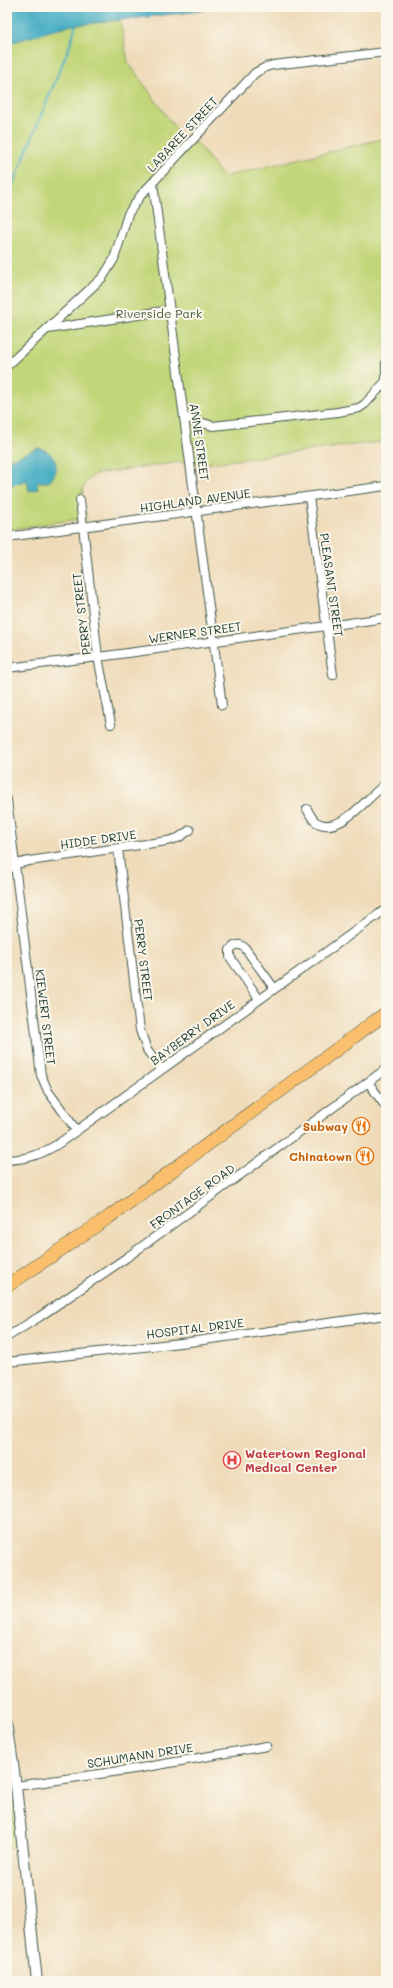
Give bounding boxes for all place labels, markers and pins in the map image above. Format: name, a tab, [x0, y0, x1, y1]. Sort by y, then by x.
restaurant icon: Subway	[351, 1116, 371, 1136]
place label: Subway	[303, 1118, 348, 1134]
restaurant icon: Chinatown	[355, 1146, 375, 1166]
place label: Chinatown	[289, 1148, 352, 1164]
place label: Watertown Regional Medical Center	[245, 1445, 366, 1475]
hospital icon: Watertown Regional Medical Center	[222, 1450, 242, 1470]

